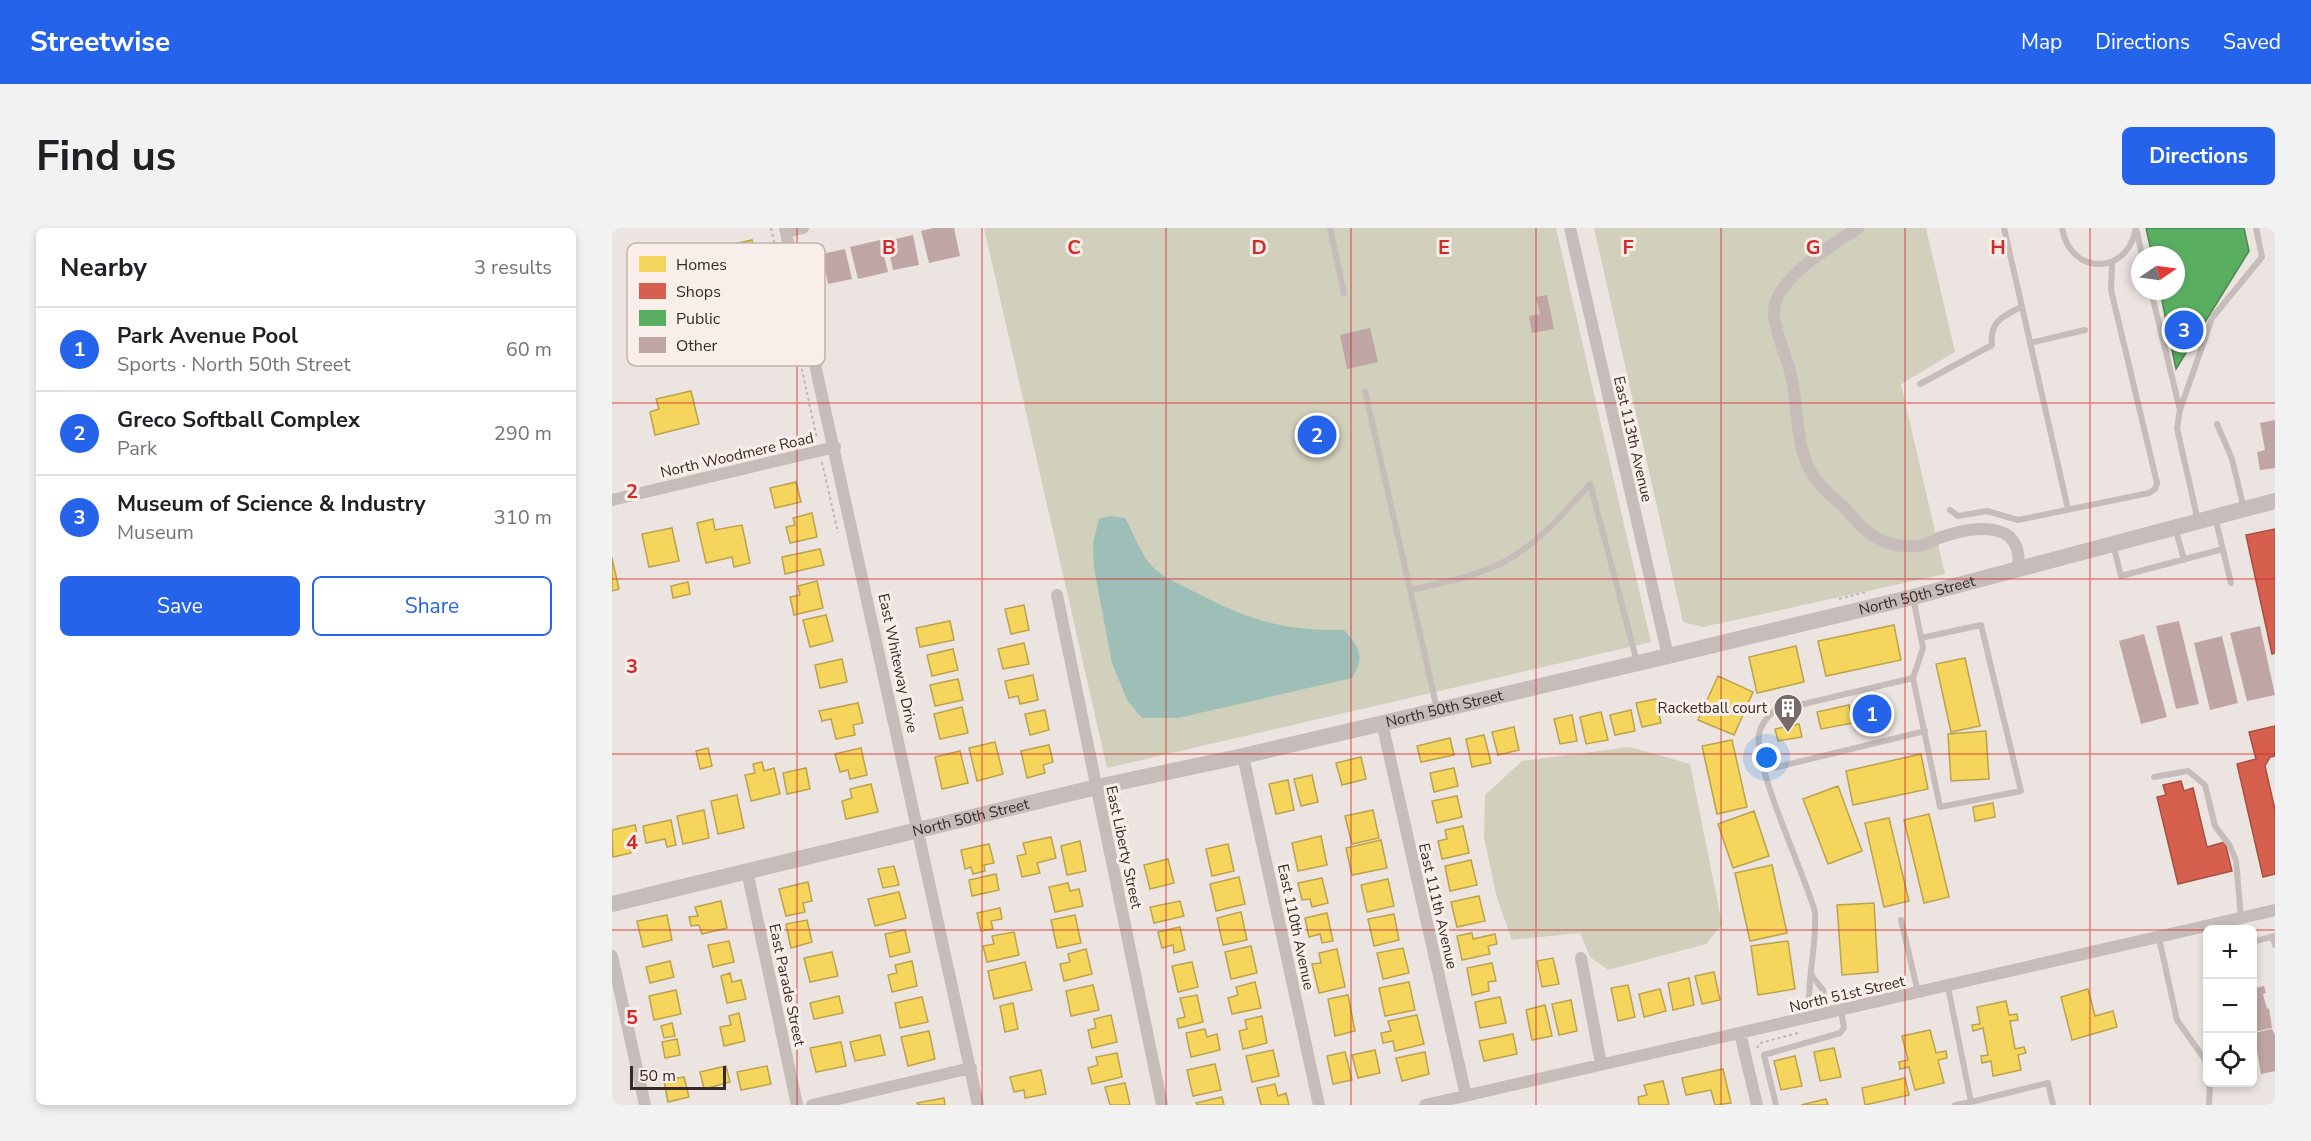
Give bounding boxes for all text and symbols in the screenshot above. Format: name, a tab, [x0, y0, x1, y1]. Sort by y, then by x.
text: Streetwise	[30, 23, 170, 61]
text: Map	[2021, 28, 2062, 56]
text: Directions	[2095, 28, 2190, 56]
text: Saved	[2223, 28, 2281, 56]
button: Directions	[2122, 127, 2275, 185]
text: Find us	[36, 128, 176, 185]
text: B	[882, 234, 896, 261]
text: C	[1067, 234, 1081, 261]
text: D	[1251, 234, 1267, 261]
text: E	[1438, 234, 1450, 261]
text: F	[1622, 234, 1634, 261]
text: G	[1806, 234, 1820, 261]
text: H	[1990, 234, 2006, 261]
legend	[627, 243, 825, 366]
north arrow	[2131, 246, 2185, 300]
text: Nearby	[60, 250, 147, 285]
text: 3 results	[474, 254, 552, 281]
text: Homes	[676, 254, 727, 276]
text: Shops	[676, 281, 721, 303]
text: Public	[676, 308, 721, 330]
pin: 3	[2164, 308, 2204, 352]
text: Park Avenue Pool	[117, 321, 298, 351]
text: Other	[676, 335, 717, 357]
text: 1	[74, 336, 86, 363]
text: 60 m	[506, 336, 552, 363]
text: Sports · North 50th Street	[117, 351, 350, 378]
street label: East 113th Avenue	[1609, 374, 1657, 504]
text: Greco Softball Complex	[117, 405, 360, 435]
pin: 2	[1298, 412, 1336, 458]
text: 2	[74, 420, 86, 447]
text: 290 m	[494, 420, 552, 447]
street label: North Woodmere Road	[658, 428, 816, 482]
text: Park	[117, 435, 157, 462]
text: 2	[626, 478, 638, 505]
text: Museum of Science & Industry	[117, 489, 426, 519]
text: 3	[74, 504, 86, 531]
text: 310 m	[494, 504, 552, 531]
text: Museum	[117, 519, 194, 546]
street label: North 50th Street	[1857, 571, 1978, 620]
button: Save	[60, 576, 300, 636]
button: Share	[312, 576, 552, 636]
street label: East Whiteway Drive	[873, 592, 923, 734]
text: 3	[626, 653, 638, 680]
street label: North 50th Street	[1384, 685, 1506, 732]
building icon: Racketball court	[1772, 692, 1804, 734]
pin: 1	[1852, 692, 1892, 736]
place label: Racketball court	[1658, 698, 1768, 718]
your location	[1752, 743, 1781, 772]
street label: East Liberty Street	[1101, 784, 1147, 911]
street label: North 50th Street	[910, 794, 1032, 841]
text: 4	[626, 829, 638, 856]
street label: East 111th Avenue	[1414, 841, 1462, 971]
street label: East 110th Avenue	[1273, 862, 1319, 992]
street label: East Parade Street	[764, 922, 810, 1049]
map controls	[2203, 925, 2257, 1087]
button: +	[2203, 925, 2257, 979]
street label: North 51st Street	[1787, 971, 1907, 1017]
button: −	[2203, 979, 2257, 1033]
text: 5	[626, 1004, 638, 1031]
button: locate	[2203, 1033, 2257, 1087]
scale bar	[630, 1063, 726, 1090]
text: 50 m	[639, 1065, 676, 1087]

